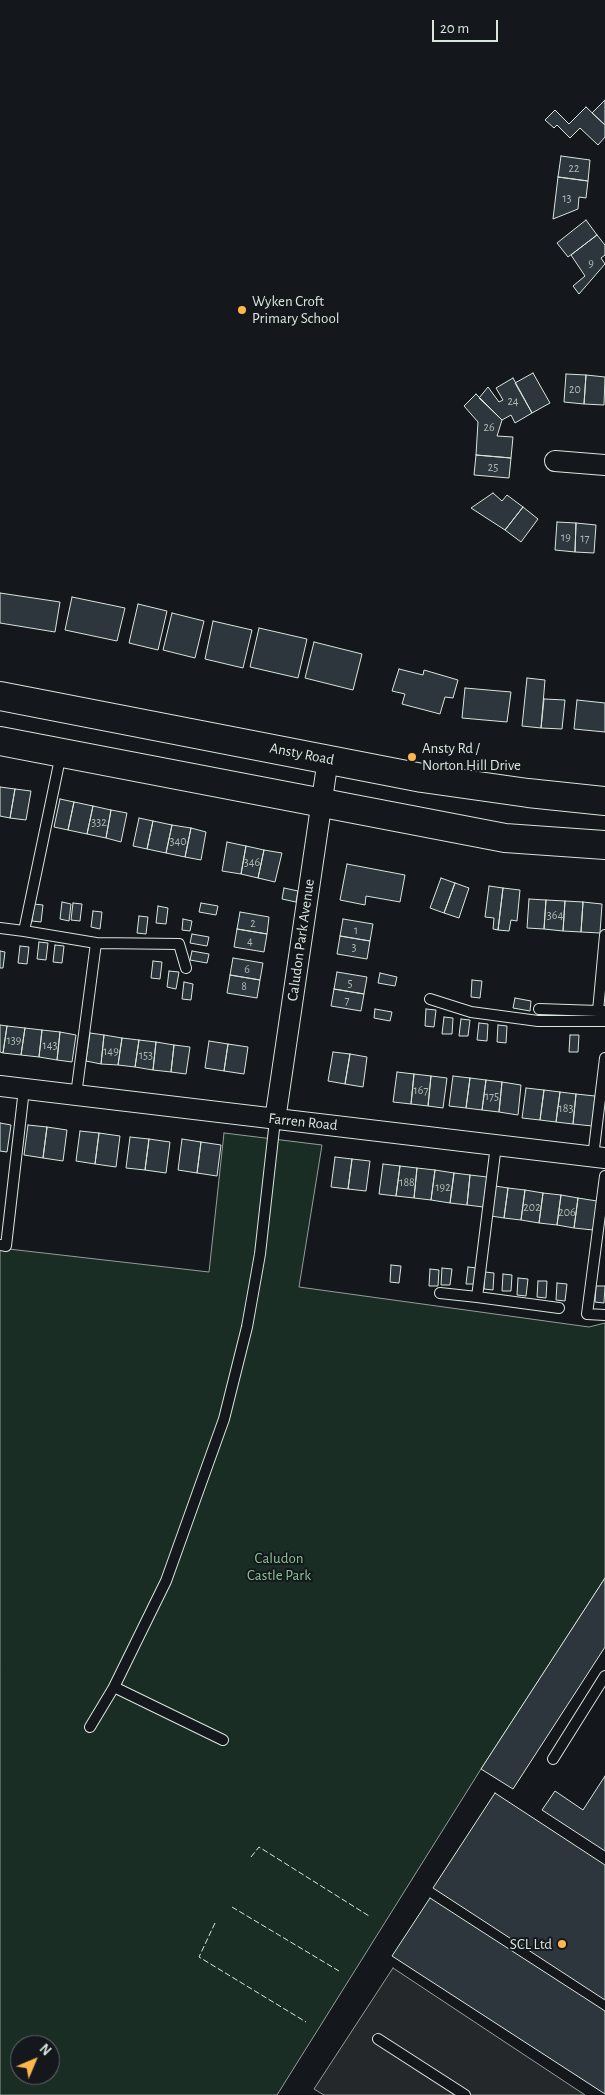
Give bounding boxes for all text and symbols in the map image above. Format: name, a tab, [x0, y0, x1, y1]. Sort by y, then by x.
scale bar	[435, 10, 501, 42]
text: 20 m	[440, 21, 469, 36]
house number: 22	[569, 161, 579, 175]
house number: 13	[562, 191, 572, 205]
house number: 9	[588, 256, 594, 270]
place label: Wyken Croft Primary School	[252, 292, 340, 327]
marker: Wyken Croft Primary School	[236, 304, 248, 316]
house number: 20	[569, 382, 581, 396]
house number: 24	[507, 394, 519, 408]
house number: 26	[483, 420, 495, 434]
house number: 25	[488, 460, 498, 474]
house number: 19	[561, 530, 571, 544]
house number: 17	[580, 531, 590, 545]
street label: Ansty Road	[268, 739, 336, 769]
place label: Ansty Rd / Norton Hill Drive	[422, 739, 521, 774]
marker: Ansty Rd / Norton Hill Drive	[406, 751, 418, 763]
house number: 332	[91, 815, 107, 829]
house number: 340	[169, 834, 187, 848]
house number: 346	[244, 855, 260, 869]
street label: Caludon Park Avenue	[284, 878, 318, 1002]
house number: 364	[547, 908, 563, 922]
house number: 2	[250, 916, 256, 930]
house number: 1	[354, 923, 358, 937]
house number: 4	[247, 934, 253, 948]
house number: 3	[352, 940, 356, 954]
house number: 6	[244, 962, 250, 976]
house number: 5	[347, 976, 353, 990]
house number: 8	[241, 979, 247, 993]
house number: 7	[344, 993, 350, 1007]
house number: 139	[7, 1033, 21, 1047]
house number: 143	[43, 1038, 57, 1052]
house number: 149	[103, 1044, 119, 1058]
house number: 153	[139, 1048, 153, 1062]
house number: 167	[414, 1083, 428, 1097]
house number: 175	[485, 1089, 499, 1103]
house number: 183	[559, 1101, 573, 1115]
street label: Farren Road	[268, 1109, 338, 1135]
house number: 188	[399, 1175, 415, 1189]
house number: 192	[435, 1180, 451, 1194]
house number: 202	[523, 1200, 541, 1214]
house number: 206	[558, 1205, 576, 1219]
park label: Caludon Castle Park	[247, 1549, 311, 1584]
place label: SCL Ltd	[510, 1935, 552, 1953]
marker: SCL Ltd	[556, 1938, 568, 1950]
north arrow	[10, 2035, 60, 2085]
text: N	[37, 2042, 53, 2058]

